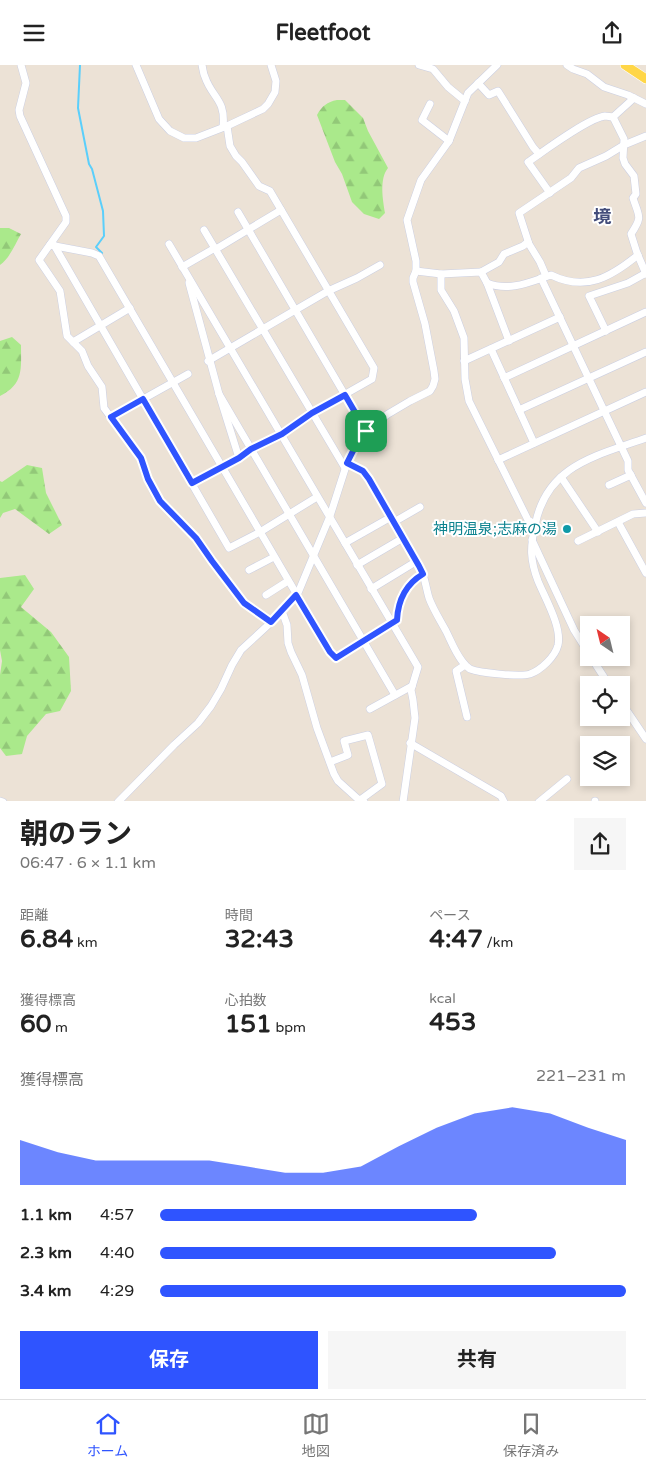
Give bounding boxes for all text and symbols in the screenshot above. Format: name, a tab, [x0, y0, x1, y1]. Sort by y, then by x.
icon: menu	[20, 19, 48, 47]
icon: share	[598, 19, 626, 47]
text: Fleetfoot	[276, 20, 370, 46]
district label: 境	[593, 206, 612, 228]
pin	[345, 410, 387, 452]
icon: arrive	[352, 417, 380, 445]
place label: 神明温泉;志麻の湯	[433, 520, 557, 538]
marker: 神明温泉;志麻の湯	[561, 523, 573, 535]
north arrow	[580, 616, 630, 666]
map controls	[580, 616, 630, 786]
button: locate	[580, 676, 630, 726]
button: layers	[580, 736, 630, 786]
text: 朝のラン	[20, 817, 132, 851]
button: share	[574, 818, 626, 870]
text: 06:47 · 6 × 1.1 km	[20, 853, 156, 873]
text: 距離	[20, 907, 48, 924]
text: 時間	[225, 907, 253, 924]
text: ペース	[429, 907, 471, 924]
text: 6.84	[20, 924, 73, 954]
text: 32:43	[225, 924, 294, 954]
text: 4:47	[429, 924, 483, 954]
text: km	[73, 934, 98, 951]
text: /km	[483, 934, 513, 951]
text: kcal	[429, 990, 456, 1007]
text: 獲得標高	[20, 992, 76, 1009]
text: 心拍数	[225, 992, 267, 1009]
text: 453	[429, 1007, 476, 1037]
text: 60	[20, 1009, 51, 1039]
text: 151	[225, 1009, 272, 1039]
text: m	[51, 1019, 68, 1036]
text: bpm	[272, 1019, 306, 1036]
text: 221–231 m	[536, 1066, 626, 1086]
text: 獲得標高	[20, 1070, 84, 1090]
text: 1.1 km	[20, 1205, 72, 1225]
text: 4:57	[100, 1205, 134, 1225]
text: 2.3 km	[20, 1243, 72, 1263]
text: 4:40	[100, 1243, 134, 1263]
text: 3.4 km	[20, 1281, 72, 1301]
text: 4:29	[100, 1281, 134, 1301]
button: 保存	[20, 1331, 318, 1389]
button: 共有	[328, 1331, 626, 1389]
tab: ホーム	[87, 1410, 128, 1460]
tab: 地図	[302, 1410, 330, 1460]
tab: 保存済み	[503, 1410, 559, 1460]

